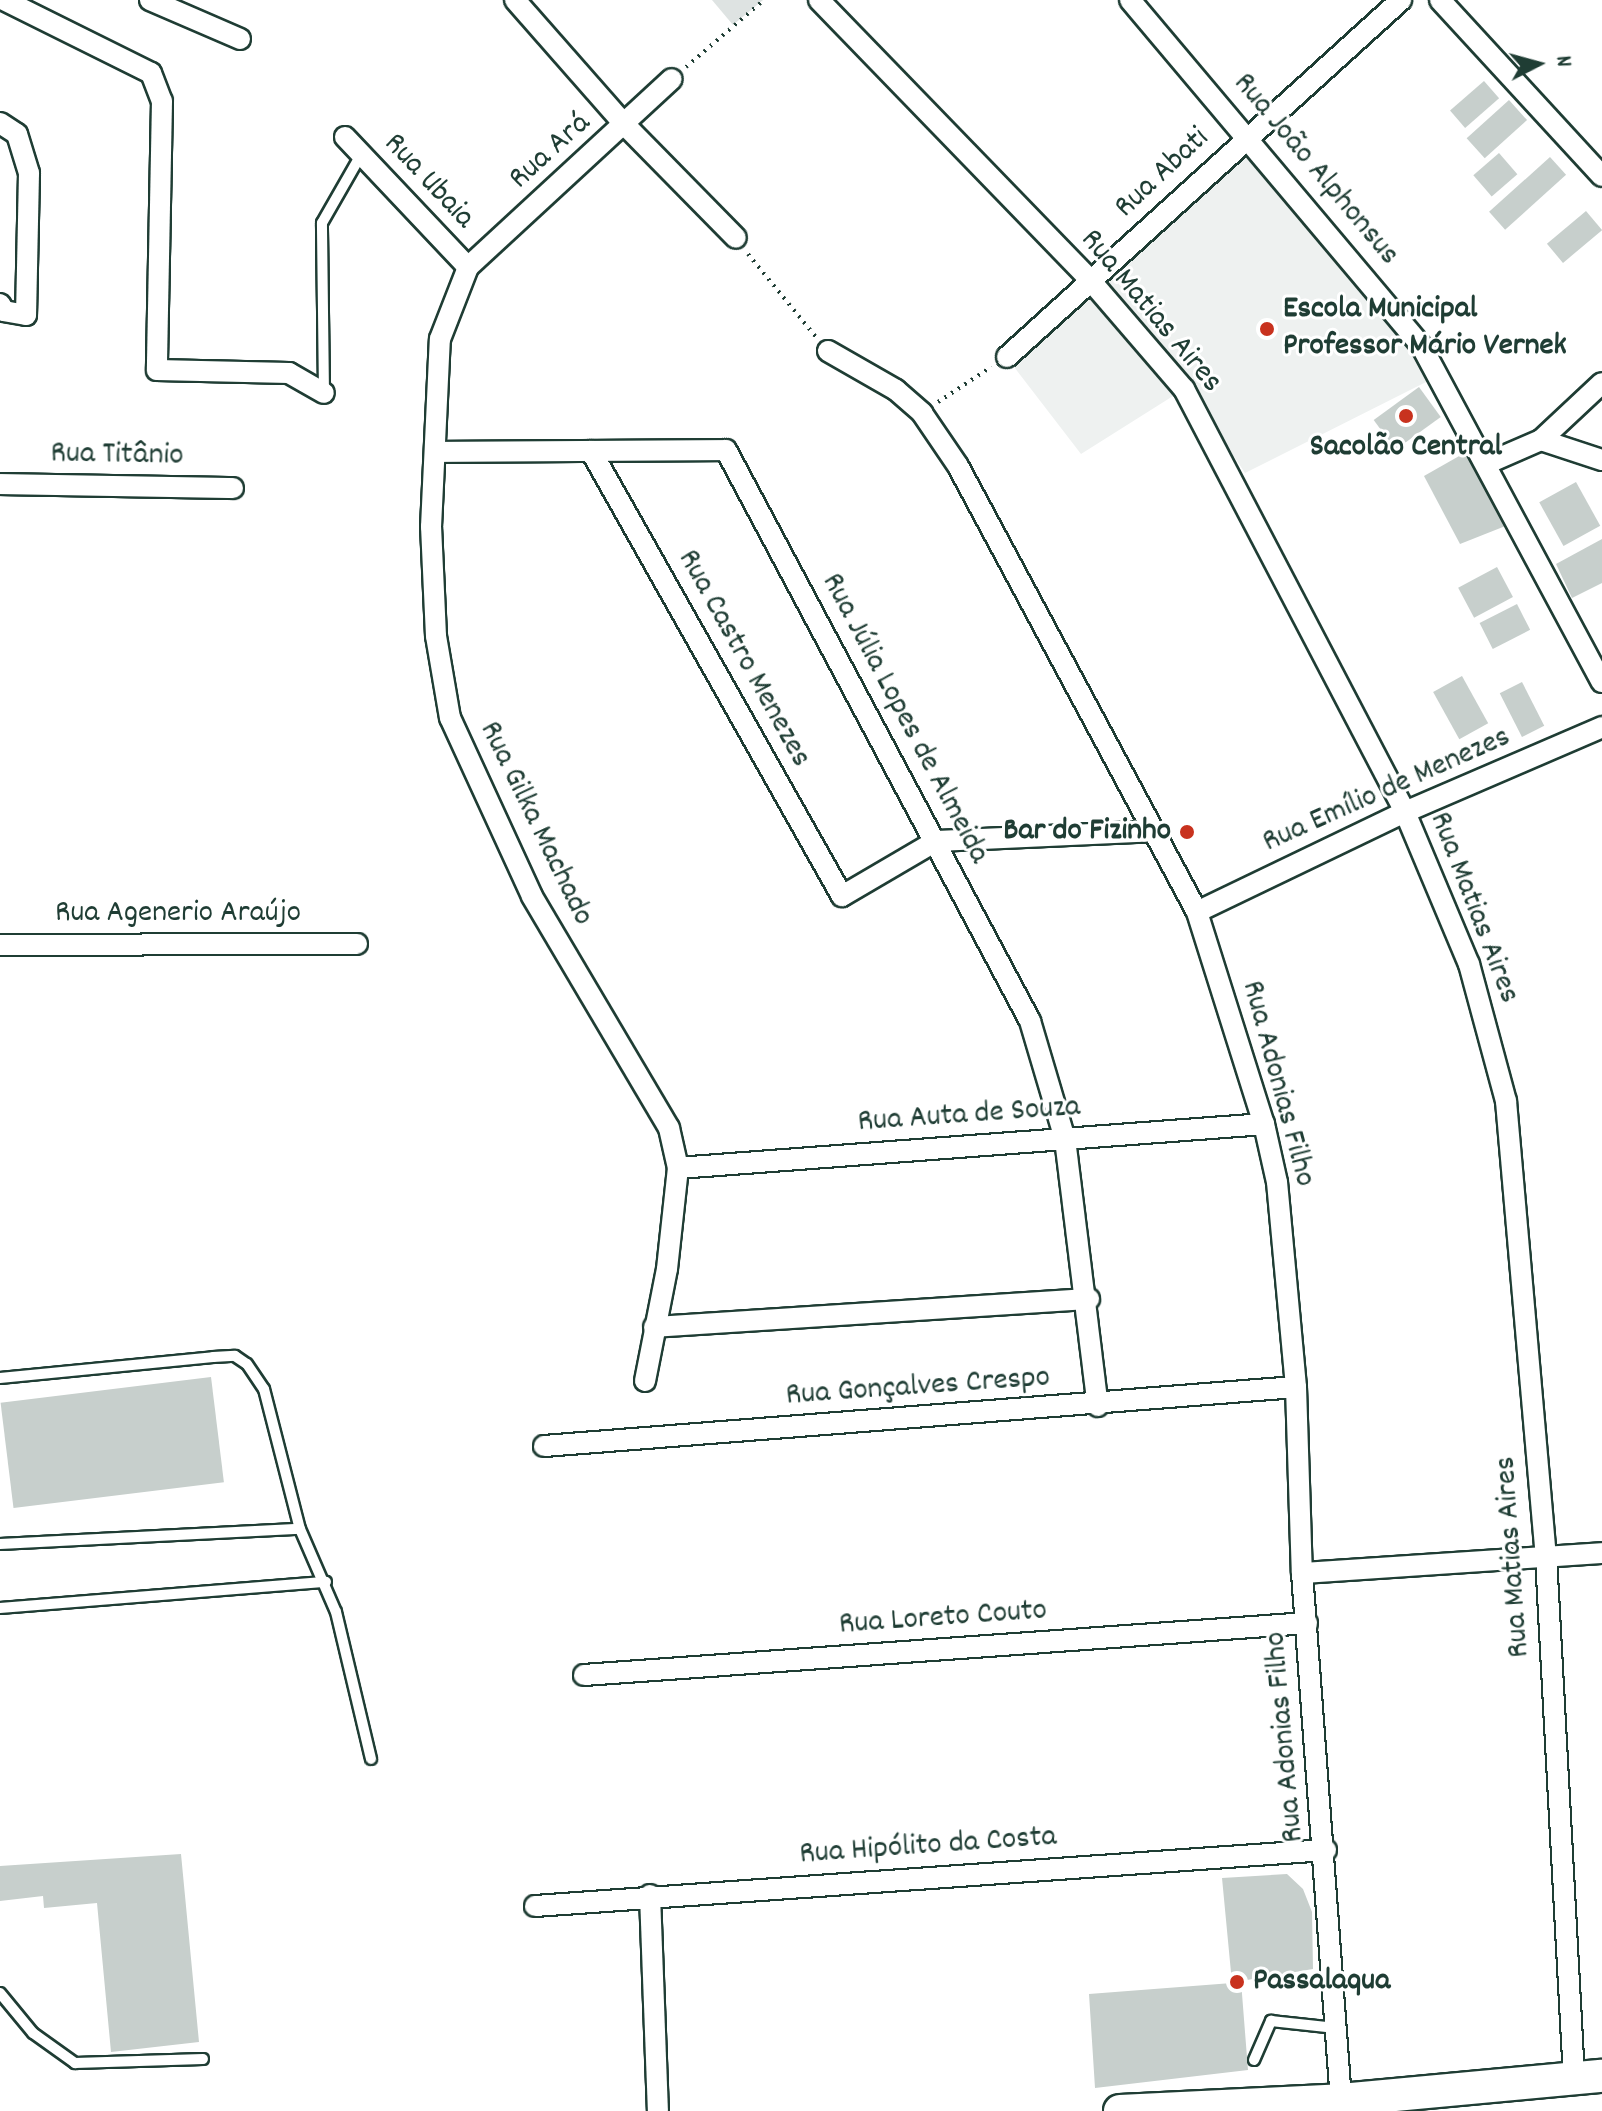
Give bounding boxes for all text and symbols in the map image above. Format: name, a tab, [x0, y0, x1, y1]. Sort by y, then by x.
north arrow	[1498, 24, 1578, 104]
text: N	[1546, 54, 1578, 68]
street label: Rua João Alphonsus	[1223, 66, 1407, 274]
street label: Rua Ará	[502, 105, 600, 199]
street label: Rua Abati	[1108, 121, 1218, 227]
street label: Rua Ubaia	[374, 126, 482, 238]
street label: Rua Matias Aires	[1070, 222, 1230, 402]
place label: Escola Municipal Professor Mário Vernek	[1283, 292, 1567, 367]
marker: Escola Municipal Professor Mário Vernek	[1258, 320, 1276, 338]
marker: Sacolão Central	[1397, 407, 1415, 425]
place label: Sacolão Central	[1310, 429, 1502, 467]
street label: Rua Titânio	[50, 436, 184, 476]
street label: Rua Castro Menezes	[667, 544, 819, 774]
street label: Rua Júlia Lopes de Almeida	[811, 567, 997, 871]
street label: Rua Gilka Machado	[469, 716, 601, 932]
street label: Rua Emílio de Menezes	[1257, 719, 1517, 863]
street label: Rua Matias Aires	[1419, 807, 1527, 1009]
place label: Bar do Fizinho	[1003, 813, 1171, 851]
marker: Bar do Fizinho	[1178, 823, 1196, 841]
street label: Rua Agenerio Araújo	[55, 895, 301, 933]
street label: Rua Adonias Filho	[1231, 977, 1323, 1191]
street label: Rua Auta de Souza	[857, 1089, 1081, 1143]
street label: Rua Gonçalves Crespo	[785, 1360, 1051, 1416]
street label: Rua Matias Aires	[1488, 1455, 1540, 1659]
street label: Rua Loreto Couto	[838, 1593, 1048, 1645]
street label: Rua Adonias Filho	[1258, 1630, 1314, 1844]
street label: Rua Hipólito da Costa	[798, 1819, 1058, 1875]
place label: Passalaqua	[1253, 1963, 1390, 2001]
marker: Passalaqua	[1228, 1973, 1246, 1991]

